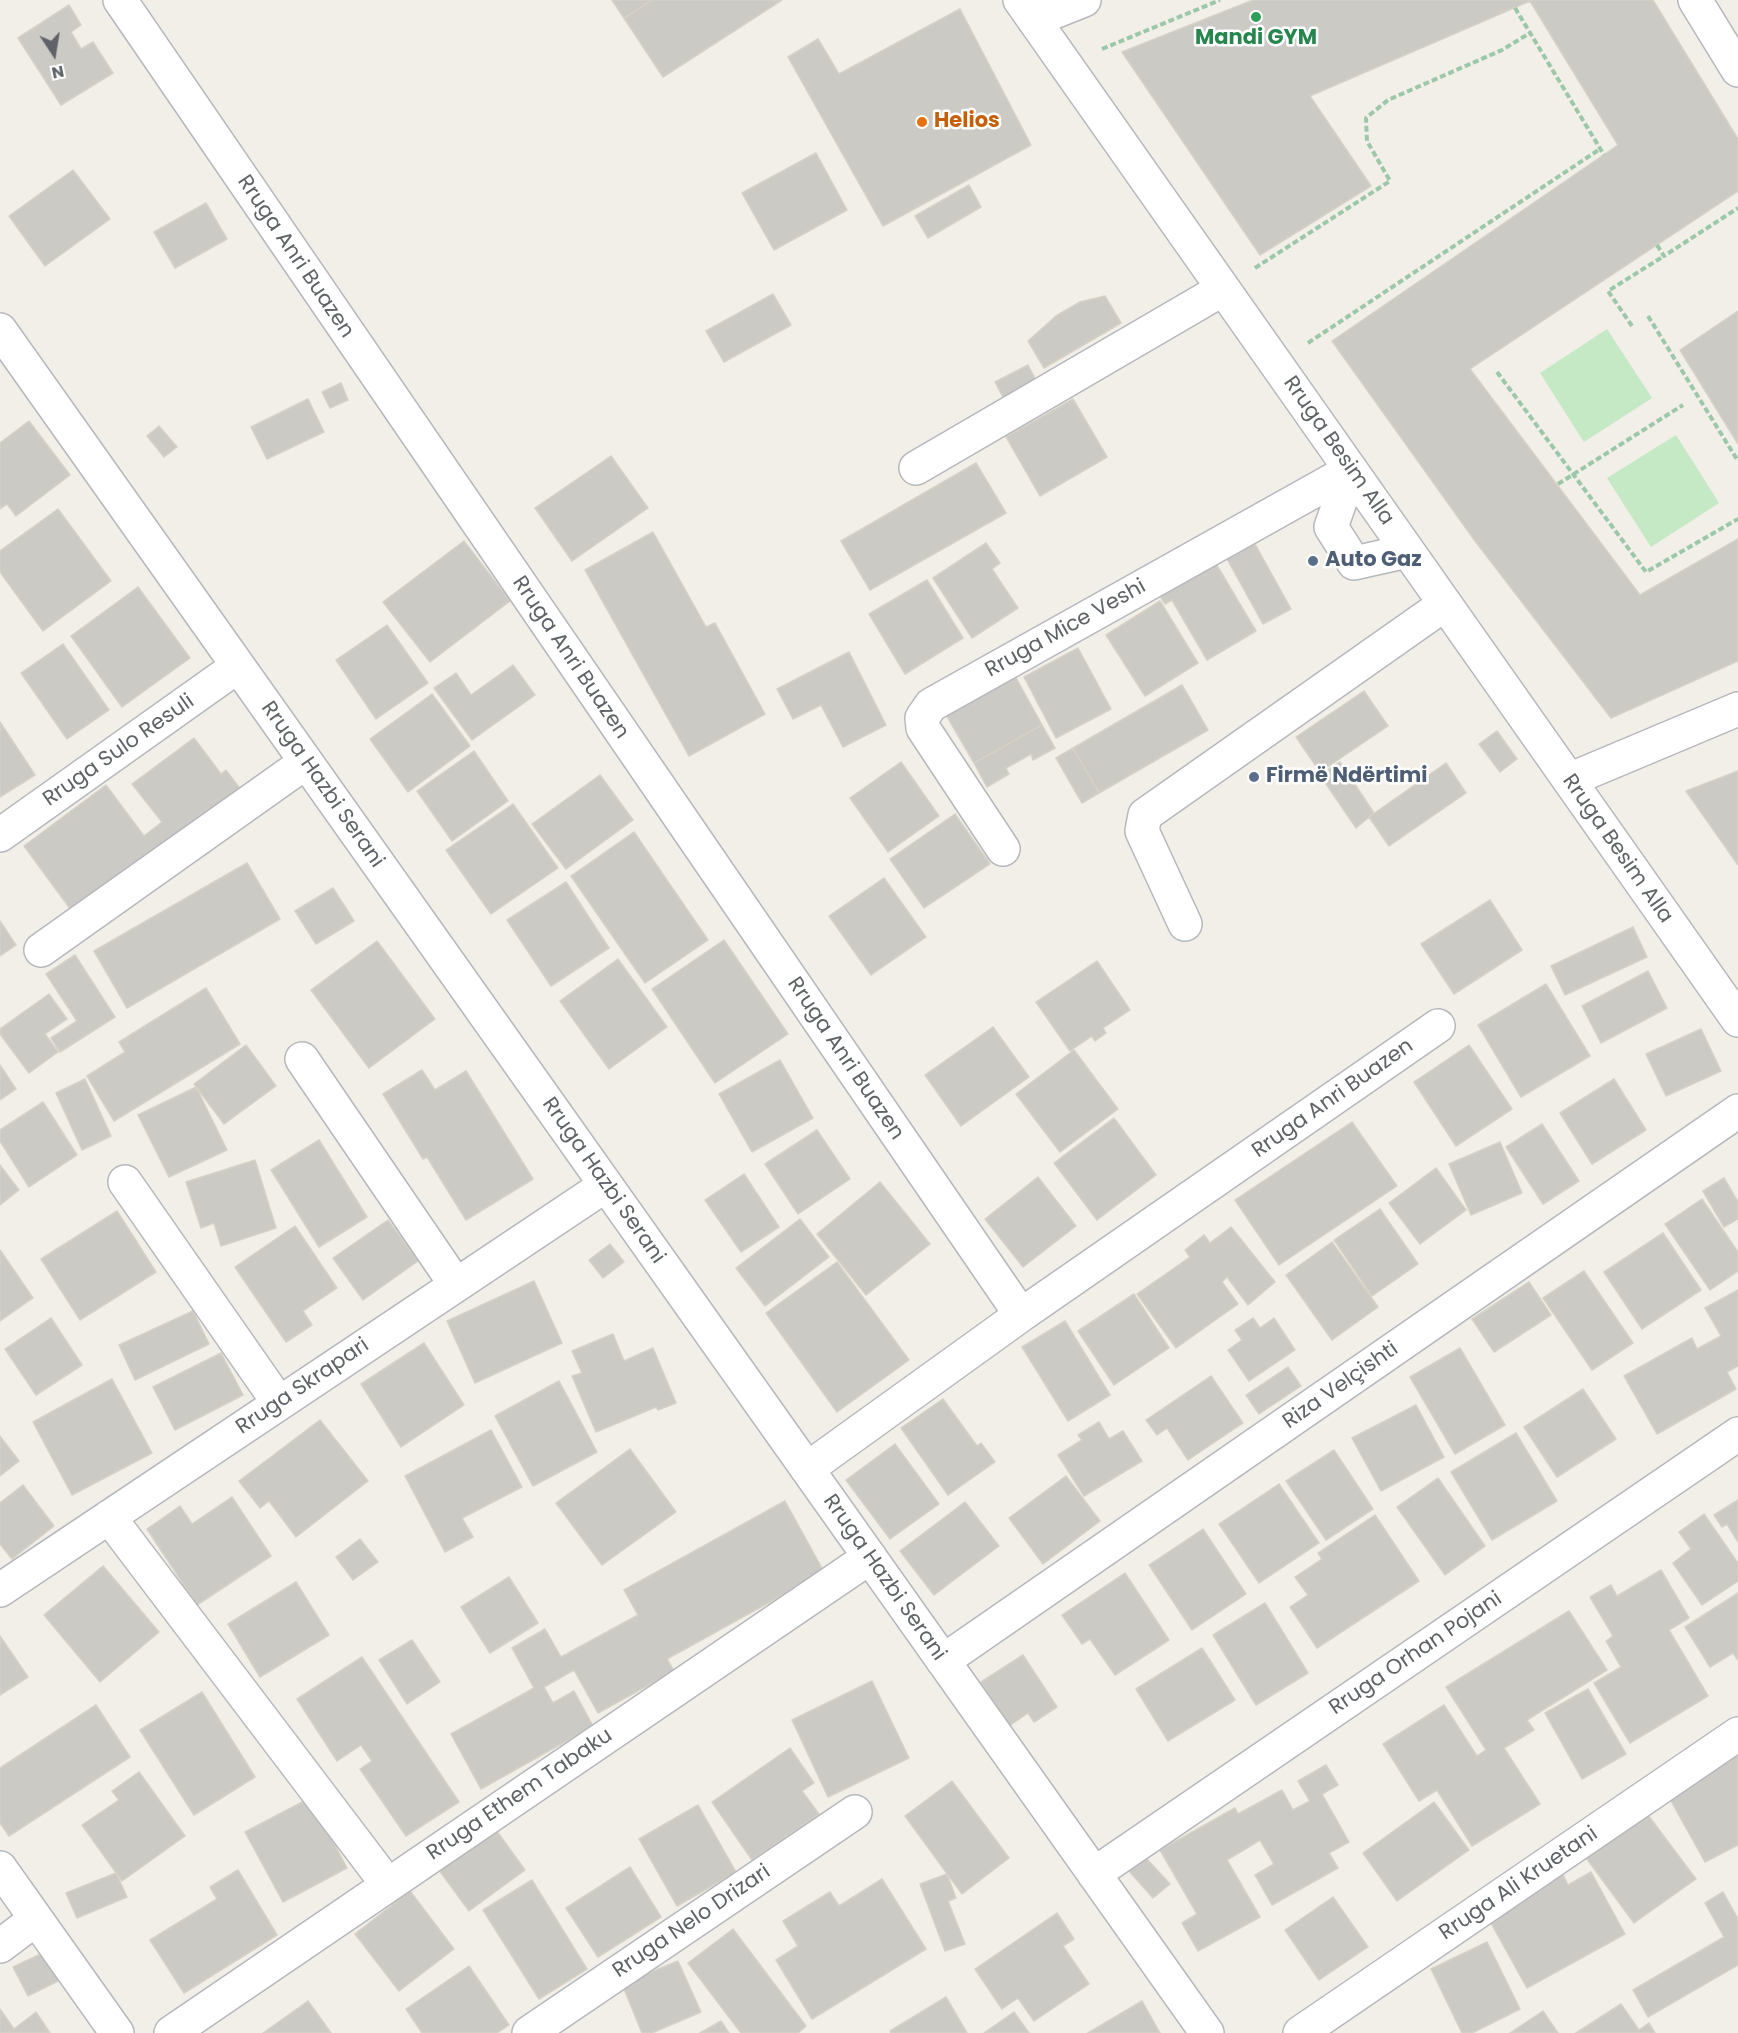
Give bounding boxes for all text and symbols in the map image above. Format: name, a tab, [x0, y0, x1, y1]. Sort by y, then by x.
marker: Mandi GYM	[1249, 10, 1263, 24]
north arrow	[24, 24, 84, 84]
place label: Mandi GYM	[1195, 26, 1317, 52]
text: N	[50, 60, 66, 85]
place label: Helios	[934, 109, 1000, 135]
marker: Helios	[915, 115, 929, 129]
street label: Rruga Anri Buazen	[231, 171, 359, 343]
street label: Rruga Besim Alla	[1277, 372, 1399, 530]
place label: Auto Gaz	[1325, 548, 1422, 574]
marker: Auto Gaz	[1306, 554, 1320, 568]
street label: Rruga Anri Buazen	[506, 572, 634, 744]
street label: Rruga Mice Veshi	[981, 574, 1151, 684]
street label: Rruga Sulo Resuli	[39, 689, 199, 813]
street label: Rruga Hazbi Serani	[255, 697, 389, 873]
place label: Firmë Ndërtimi	[1266, 764, 1427, 790]
marker: Firmë Ndërtimi	[1247, 770, 1261, 784]
street label: Rruga Besim Alla	[1556, 770, 1678, 928]
street label: Rruga Anri Buazen	[781, 973, 909, 1145]
street label: Rruga Anri Buazen	[1248, 1034, 1418, 1164]
street label: Rruga Hazbi Serani	[536, 1093, 670, 1269]
street label: Rruga Skrapari	[232, 1333, 374, 1441]
street label: Riza Velçishti	[1279, 1337, 1403, 1435]
street label: Rruga Hazbi Serani	[817, 1490, 951, 1666]
street label: Rruga Orhan Pojani	[1325, 1587, 1507, 1721]
street label: Rruga Ethem Tabaku	[422, 1724, 618, 1866]
street label: Rruga Ali Kruetani	[1435, 1822, 1603, 1946]
street label: Rruga Nelo Drizari	[608, 1860, 776, 1984]

